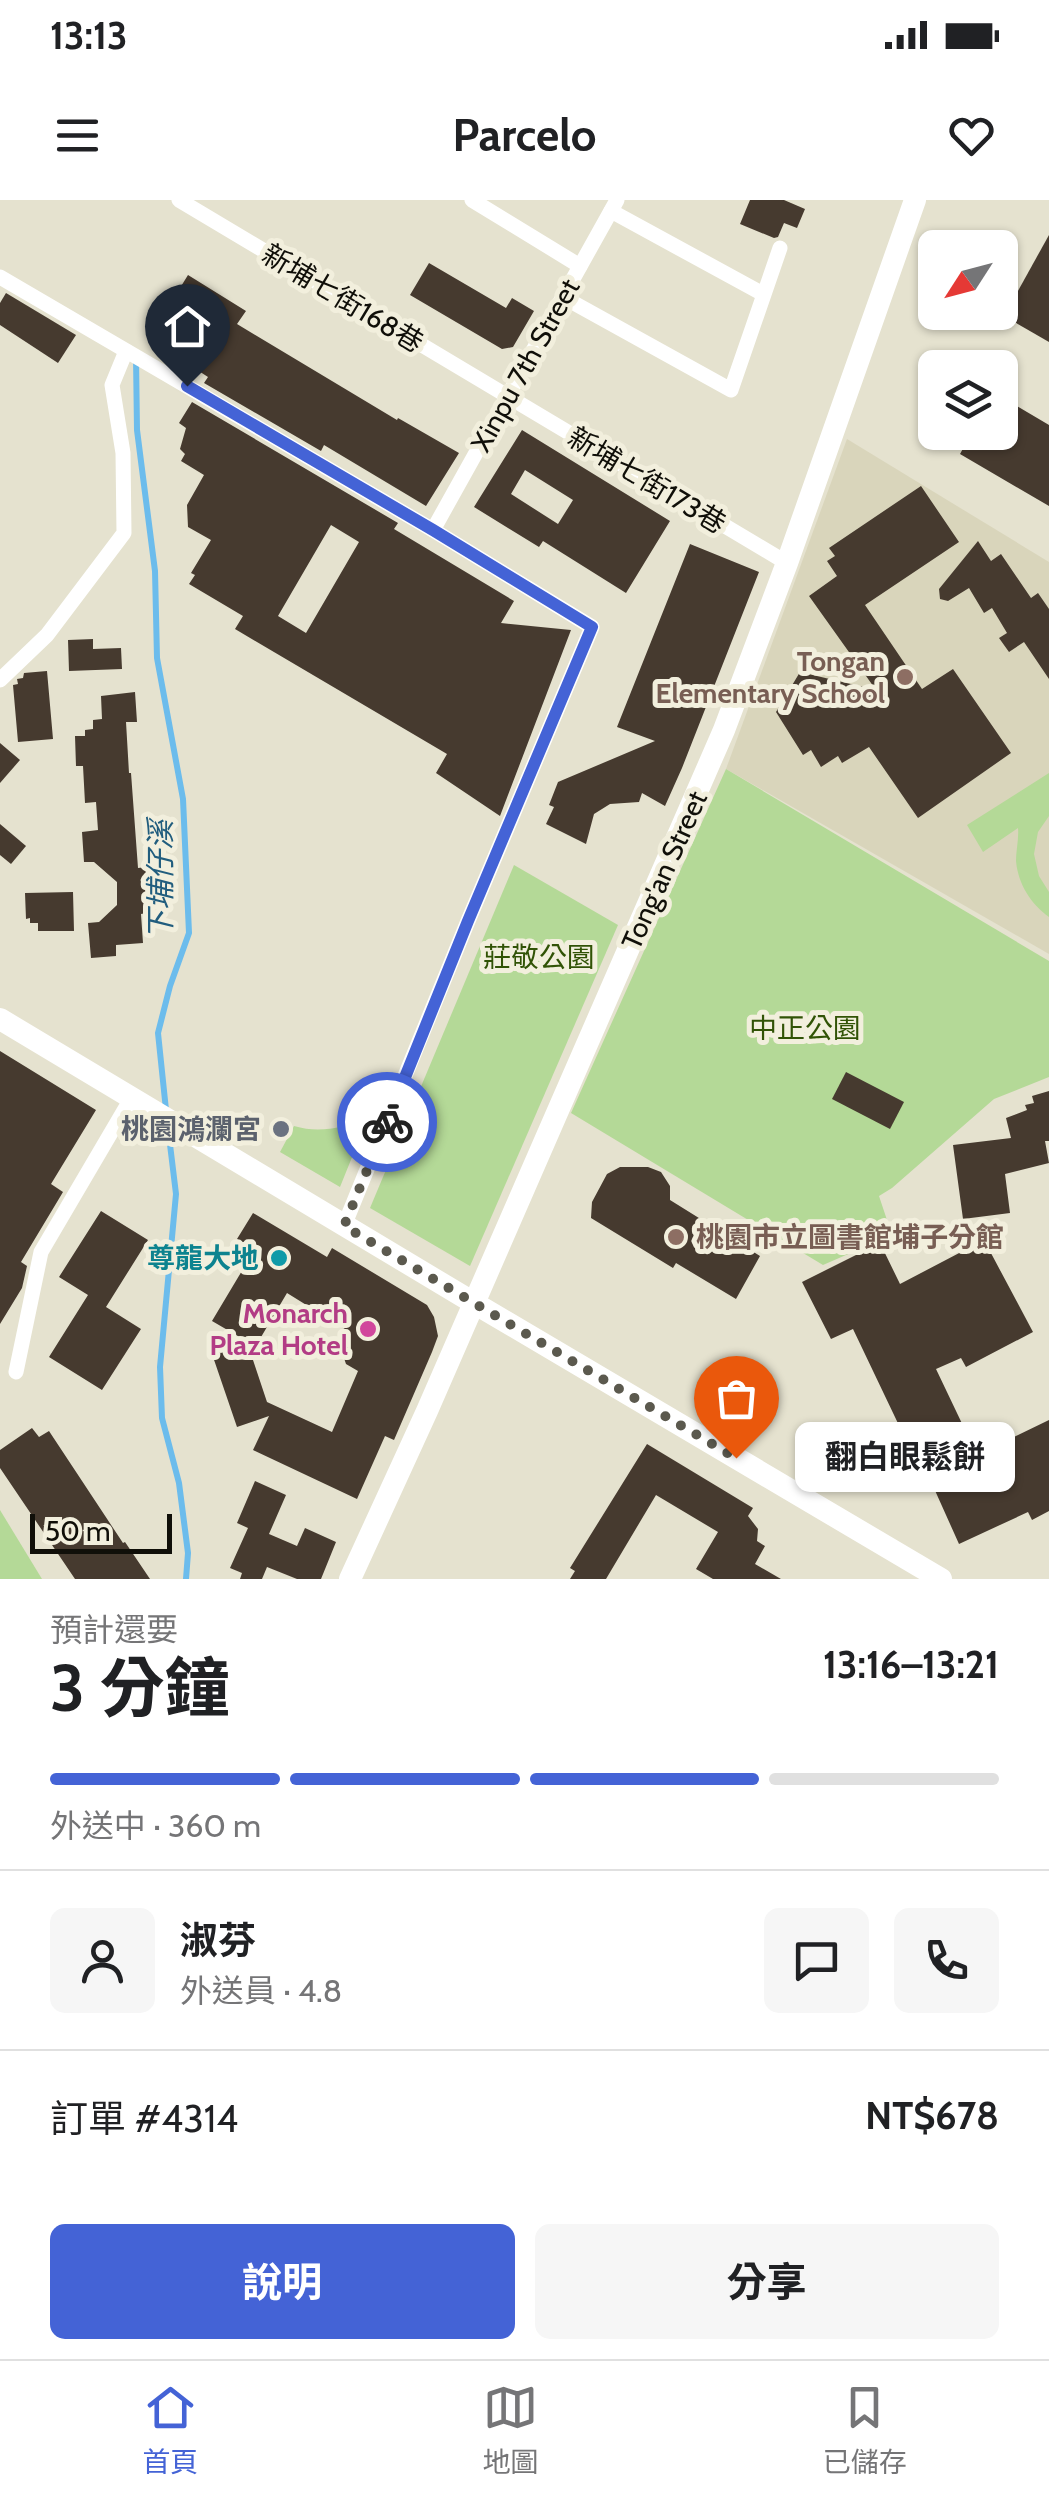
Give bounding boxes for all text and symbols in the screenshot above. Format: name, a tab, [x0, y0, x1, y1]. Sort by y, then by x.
text: 13:13	[50, 12, 127, 59]
icon: menu	[50, 108, 105, 163]
text: Parcelo	[453, 108, 596, 162]
icon: heart	[944, 108, 999, 163]
north arrow	[918, 230, 1018, 330]
map controls	[918, 230, 1018, 450]
street label: 新埔七街168巷	[256, 237, 430, 359]
street label: Xinpu 7th Street	[464, 273, 586, 457]
pin	[145, 284, 230, 387]
icon: home	[160, 299, 215, 354]
button: layers	[918, 350, 1018, 450]
street label: 新埔七街173巷	[562, 419, 732, 541]
place label: Tongan Elementary School	[656, 644, 885, 710]
marker: Tongan Elementary School	[894, 666, 916, 688]
street label: Tong'an Street	[614, 786, 714, 954]
water label: 下埔仔溪	[142, 816, 179, 940]
park label: 莊敬公園	[483, 940, 595, 974]
park label: 中正公園	[749, 1011, 861, 1045]
courier	[337, 1072, 437, 1172]
icon: bike	[360, 1095, 415, 1150]
place label: 桃園鴻瀾宮	[121, 1112, 261, 1146]
marker: 桃園鴻瀾宮	[270, 1118, 292, 1140]
place label: 桃園市立圖書館埔子分館	[696, 1220, 1004, 1254]
marker: 桃園市立圖書館埔子分館	[665, 1226, 687, 1248]
place label: 尊龍大地	[147, 1241, 259, 1275]
marker: 尊龍大地	[268, 1247, 290, 1269]
place label: Monarch Plaza Hotel	[209, 1296, 348, 1362]
marker: Monarch Plaza Hotel	[357, 1318, 379, 1340]
pin	[694, 1356, 779, 1459]
icon: bag	[709, 1371, 764, 1426]
callout: 翻白眼鬆餅	[796, 1423, 1016, 1493]
text: 翻白眼鬆餅	[825, 1437, 985, 1476]
scale bar	[30, 1509, 172, 1554]
text: 50 m	[45, 1514, 111, 1548]
text: 預計還要	[50, 1610, 178, 1649]
text: 13:16–13:21	[823, 1641, 999, 1688]
text: 3 分鐘	[50, 1648, 230, 1727]
text: 外送中 · 360 m	[50, 1806, 261, 1845]
button: person	[50, 1908, 155, 2013]
button: chat	[764, 1908, 869, 2013]
button: phone	[894, 1908, 999, 2013]
text: 淑芬	[180, 1917, 256, 1964]
text: 外送員 · 4.8	[180, 1971, 342, 2010]
text: NT$678	[865, 2092, 999, 2139]
text: 訂單 #4314	[50, 2095, 238, 2142]
button: 說明	[50, 2224, 515, 2339]
button: 分享	[535, 2224, 999, 2339]
tab: 首頁	[142, 2380, 198, 2480]
tab: 地圖	[482, 2380, 539, 2480]
tab: 已儲存	[823, 2380, 907, 2480]

